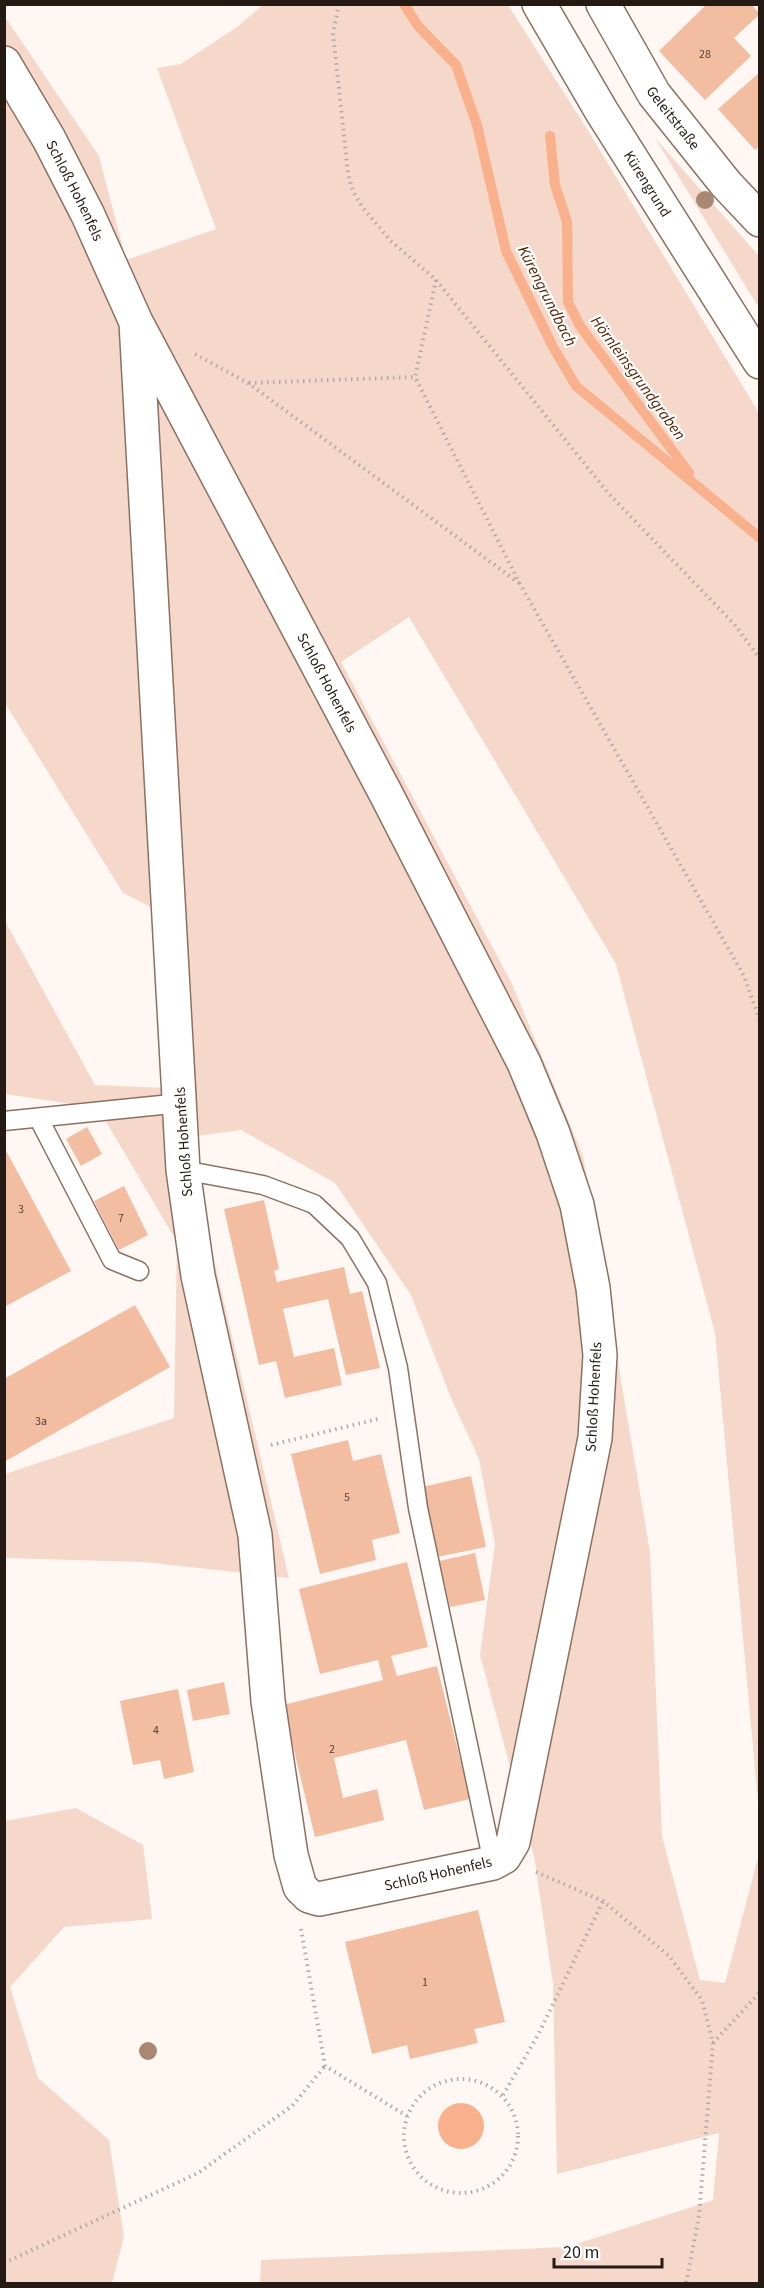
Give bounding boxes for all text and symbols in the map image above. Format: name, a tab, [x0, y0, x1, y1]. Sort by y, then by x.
house number: 28	[699, 46, 711, 63]
street label: Geleitstraße	[641, 82, 705, 154]
street label: Schloß Hohenfels	[41, 136, 109, 244]
street label: Kürengrund	[619, 147, 676, 221]
water label: Kürengrundbach	[512, 242, 582, 350]
water label: Hörnleinsgrundgraben	[585, 311, 691, 445]
street label: Schloß Hohenfels	[292, 629, 362, 736]
street label: Schloß Hohenfels	[170, 1086, 198, 1198]
house number: 3	[18, 1201, 24, 1218]
house number: 7	[118, 1210, 124, 1227]
street label: Schloß Hohenfels	[581, 1341, 607, 1453]
house number: 3a	[35, 1413, 47, 1430]
house number: 5	[344, 1489, 350, 1506]
house number: 4	[153, 1722, 159, 1739]
house number: 2	[329, 1741, 335, 1758]
street label: Schloß Hohenfels	[382, 1851, 494, 1897]
house number: 1	[422, 1974, 428, 1991]
scale bar	[554, 2231, 662, 2269]
text: 20 m	[563, 2240, 599, 2265]

